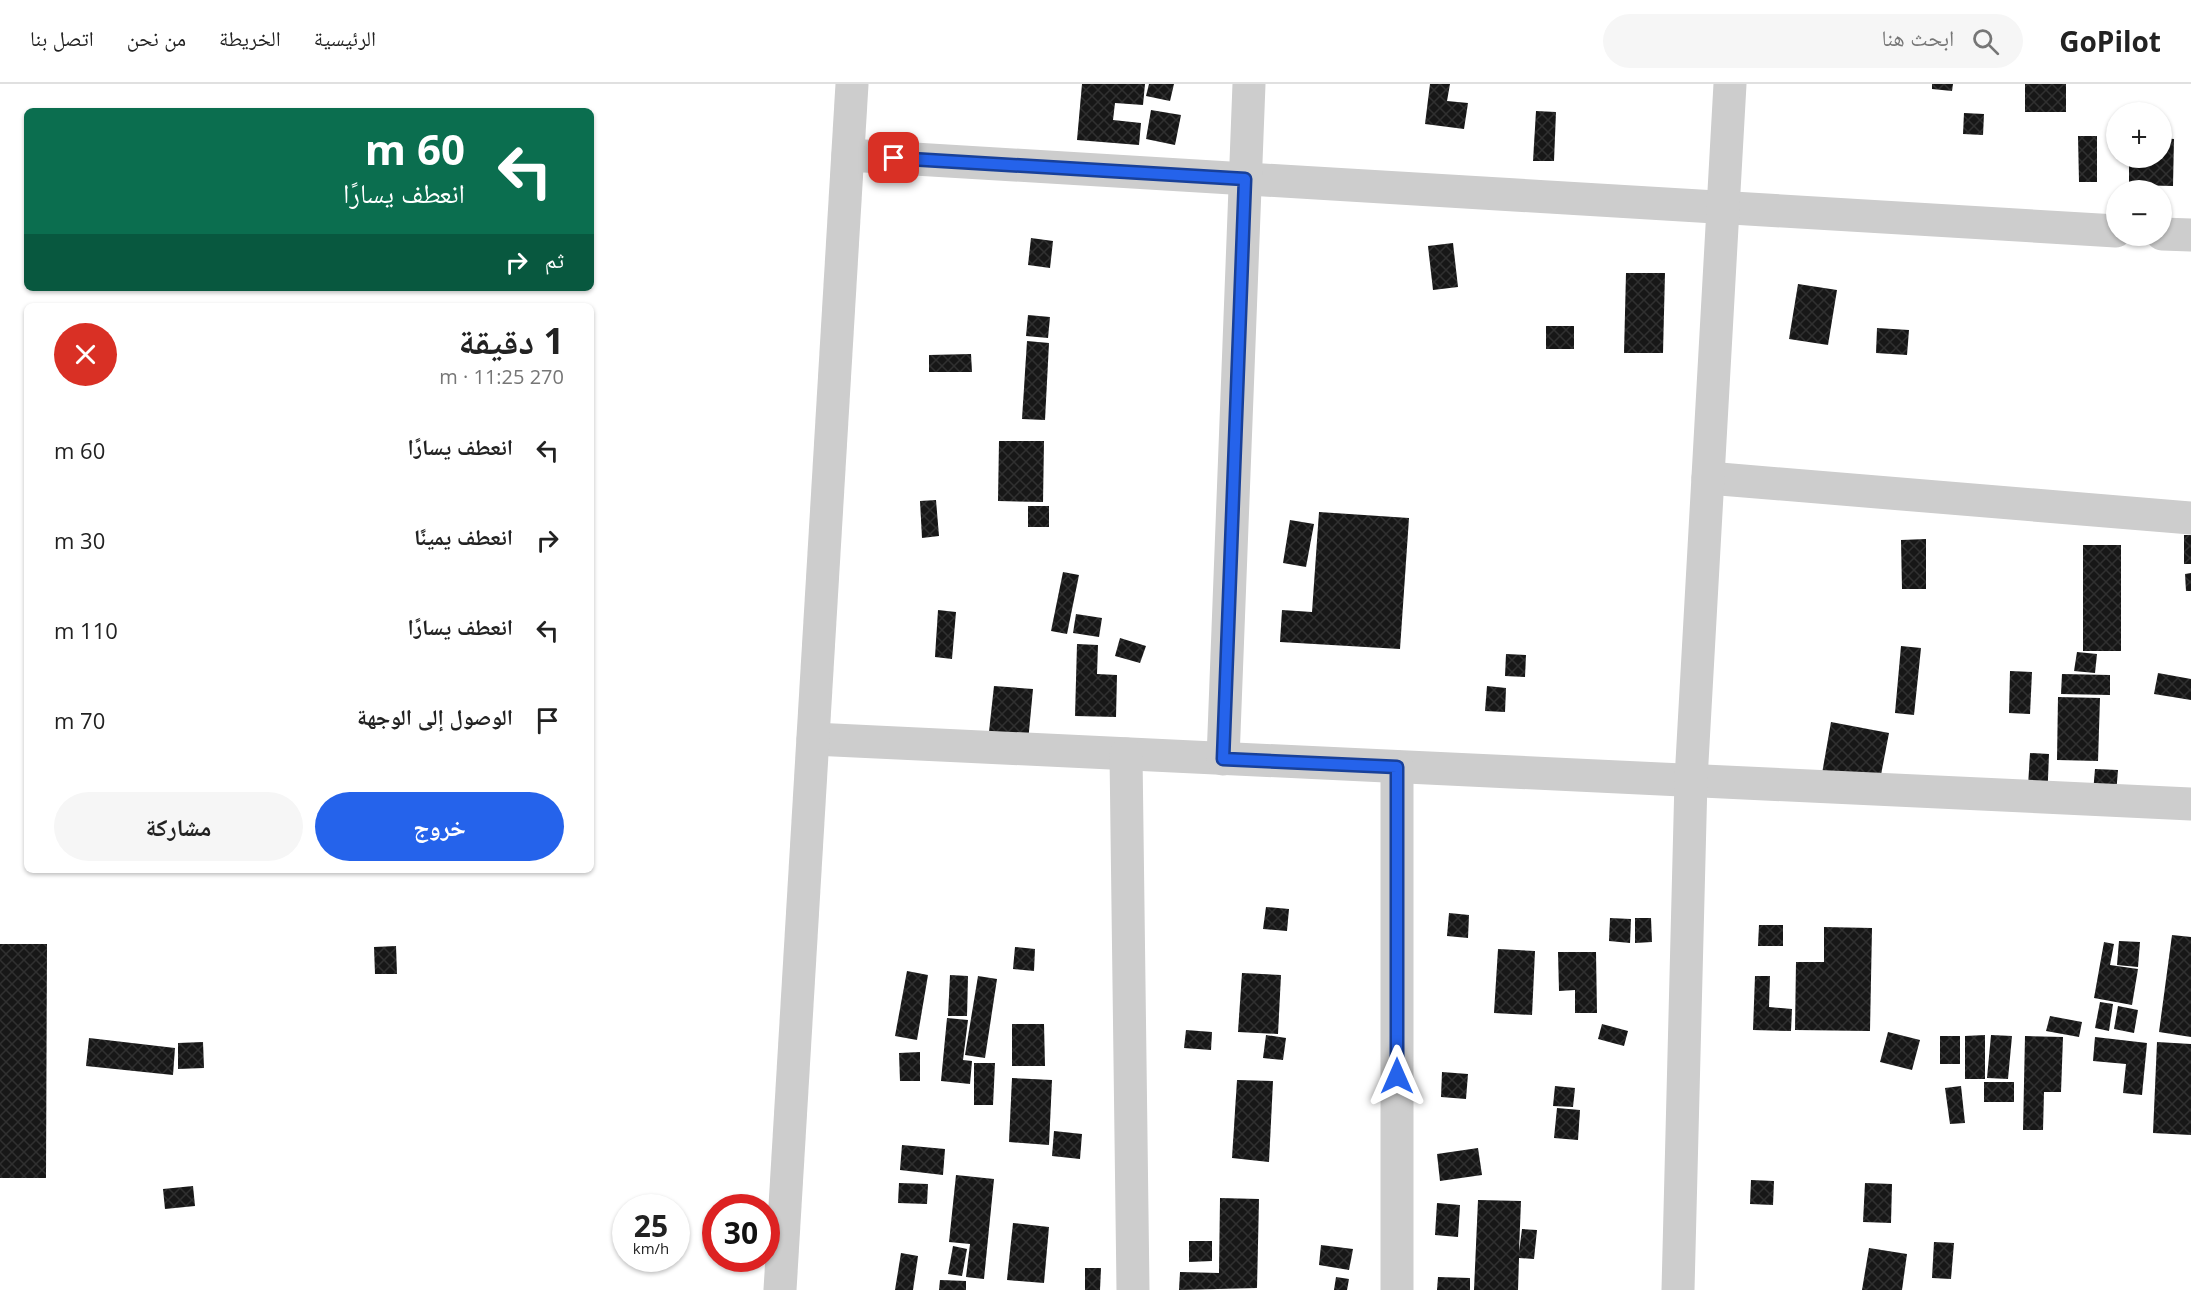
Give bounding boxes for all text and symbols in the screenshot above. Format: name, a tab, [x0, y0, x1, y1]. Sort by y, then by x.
search box	[1603, 14, 2023, 68]
text: ابحث هنا	[1881, 22, 1954, 52]
text: GoPilot	[2059, 22, 2161, 60]
text: اتصل بنا	[30, 24, 94, 52]
text: من نحن	[127, 24, 186, 52]
text: الخريطة	[219, 24, 281, 52]
text: الرئيسية	[314, 24, 376, 52]
icon: search	[1969, 25, 2002, 58]
map controls	[2106, 102, 2172, 246]
button: +	[2106, 102, 2172, 168]
text: 60 m	[365, 120, 465, 177]
icon: left	[486, 132, 564, 210]
pin	[868, 132, 919, 183]
icon: arrive	[877, 141, 910, 174]
text: انعطف يسارًا	[343, 174, 465, 211]
button: −	[2106, 180, 2172, 246]
text: ثم	[545, 244, 564, 274]
icon: right	[500, 246, 533, 279]
text: 1 دقيقة	[458, 316, 564, 365]
button: close	[54, 323, 117, 386]
text: 270 m · 11:25	[439, 363, 564, 390]
text: انعطف يسارًا	[408, 431, 513, 461]
icon: left	[531, 434, 564, 467]
text: 60 m	[54, 435, 105, 465]
text: انعطف يمينًا	[414, 521, 513, 551]
icon: right	[531, 524, 564, 557]
text: 30 m	[54, 525, 105, 555]
text: انعطف يسارًا	[408, 611, 513, 641]
icon: left	[531, 614, 564, 647]
text: 110 m	[54, 615, 118, 645]
text: الوصول إلى الوجهة	[357, 701, 513, 731]
icon: arrive	[531, 704, 564, 737]
text: 70 m	[54, 705, 105, 735]
button: مشاركة	[54, 792, 303, 861]
button: خروج	[315, 792, 564, 861]
position arrow	[1365, 1044, 1429, 1108]
speed limit sign: 30	[702, 1194, 780, 1272]
text: 25	[634, 1205, 668, 1246]
text: km/h	[633, 1238, 669, 1258]

